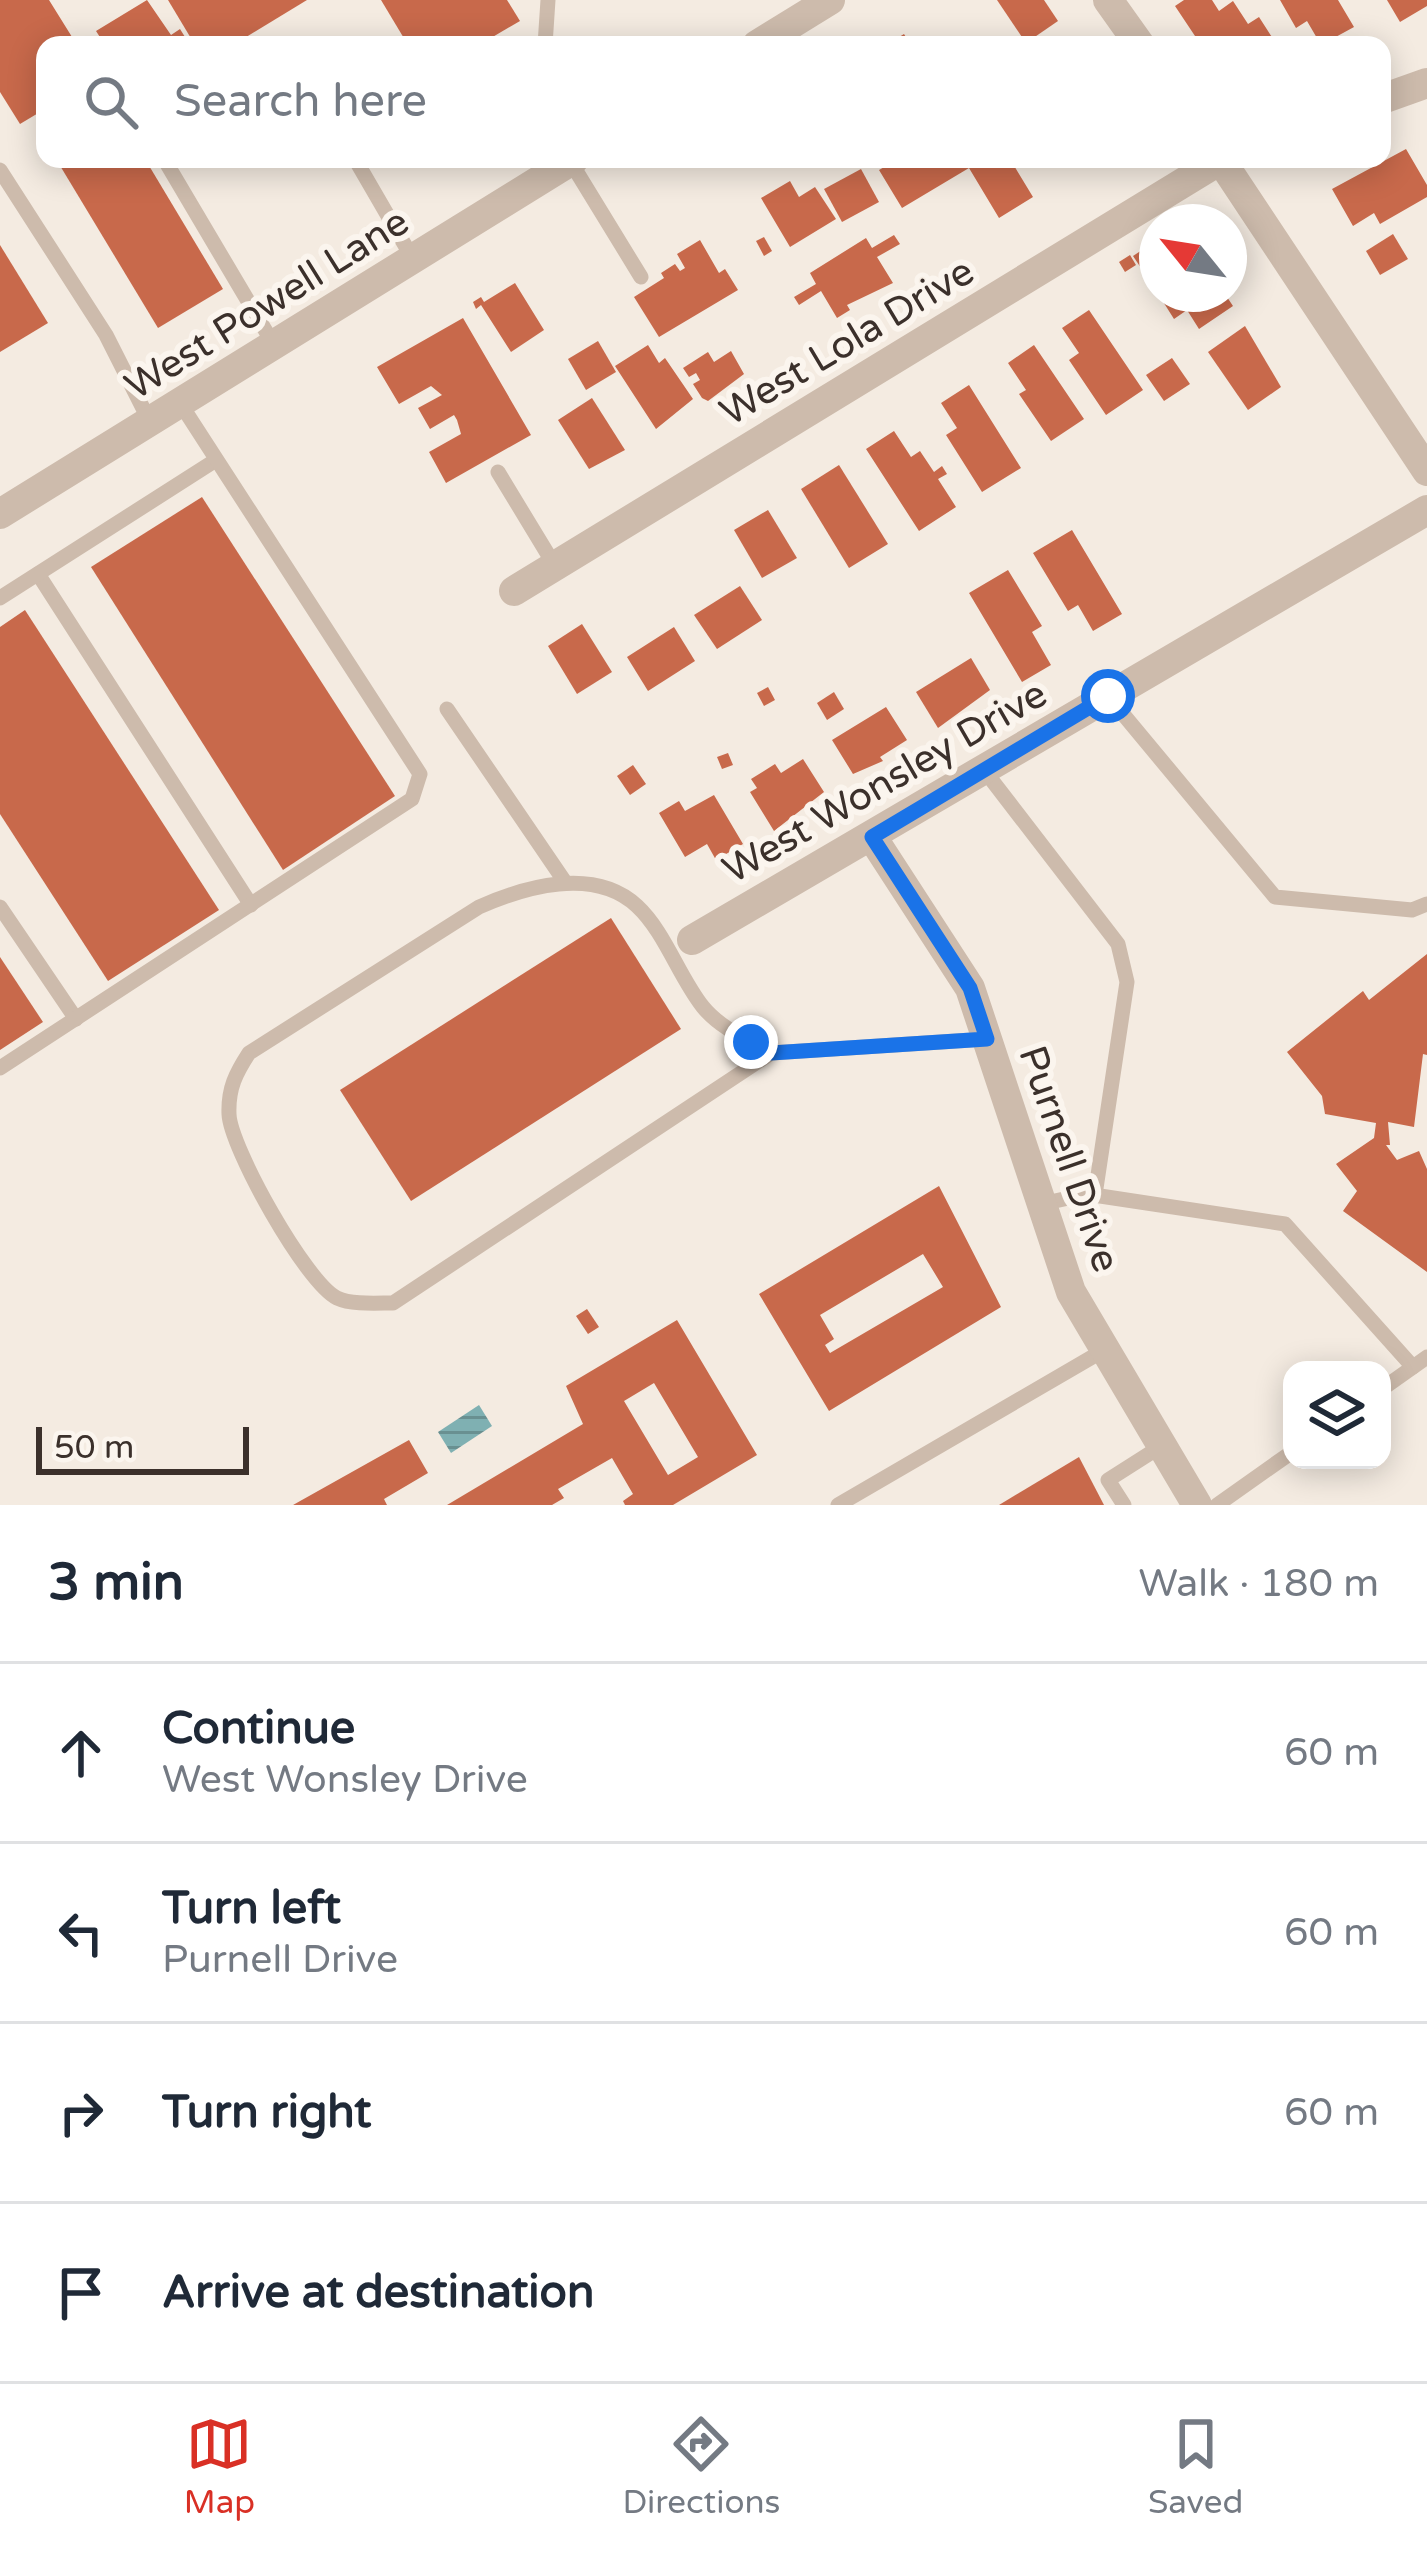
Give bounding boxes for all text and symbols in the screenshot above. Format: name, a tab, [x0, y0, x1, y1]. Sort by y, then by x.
search box	[36, 36, 1391, 168]
icon: search	[78, 69, 144, 135]
text: Search here	[174, 75, 427, 129]
street label: West Powell Lane	[117, 198, 417, 410]
north arrow	[1139, 204, 1247, 312]
street label: West Lola Drive	[712, 248, 982, 436]
route start	[1081, 669, 1135, 723]
street label: West Wonsley Drive	[715, 670, 1055, 894]
route end	[724, 1015, 778, 1069]
street label: Purnell Drive	[1008, 1040, 1130, 1278]
map controls	[1283, 1361, 1391, 1469]
button: layers	[1283, 1361, 1391, 1469]
scale bar	[36, 1421, 249, 1474]
text: 50 m	[54, 1428, 134, 1467]
text: 3 min	[48, 1552, 184, 1614]
text: Walk · 180 m	[1138, 1560, 1379, 1607]
text: Continue	[162, 1702, 355, 1756]
icon: ahead	[48, 1720, 114, 1786]
text: 60 m	[1284, 1729, 1379, 1776]
text: West Wonsley Drive	[162, 1756, 528, 1803]
text: Turn left	[162, 1882, 341, 1936]
icon: left	[48, 1900, 114, 1966]
text: 60 m	[1284, 1909, 1379, 1956]
text: Purnell Drive	[162, 1936, 398, 1983]
icon: right	[48, 2080, 114, 2146]
text: Turn right	[162, 2086, 371, 2140]
text: 60 m	[1284, 2089, 1379, 2136]
icon: arrive	[48, 2260, 114, 2326]
text: Arrive at destination	[162, 2266, 594, 2320]
tab: Map	[184, 2411, 255, 2522]
tab: Directions	[623, 2411, 780, 2522]
tab: Saved	[1148, 2411, 1243, 2522]

